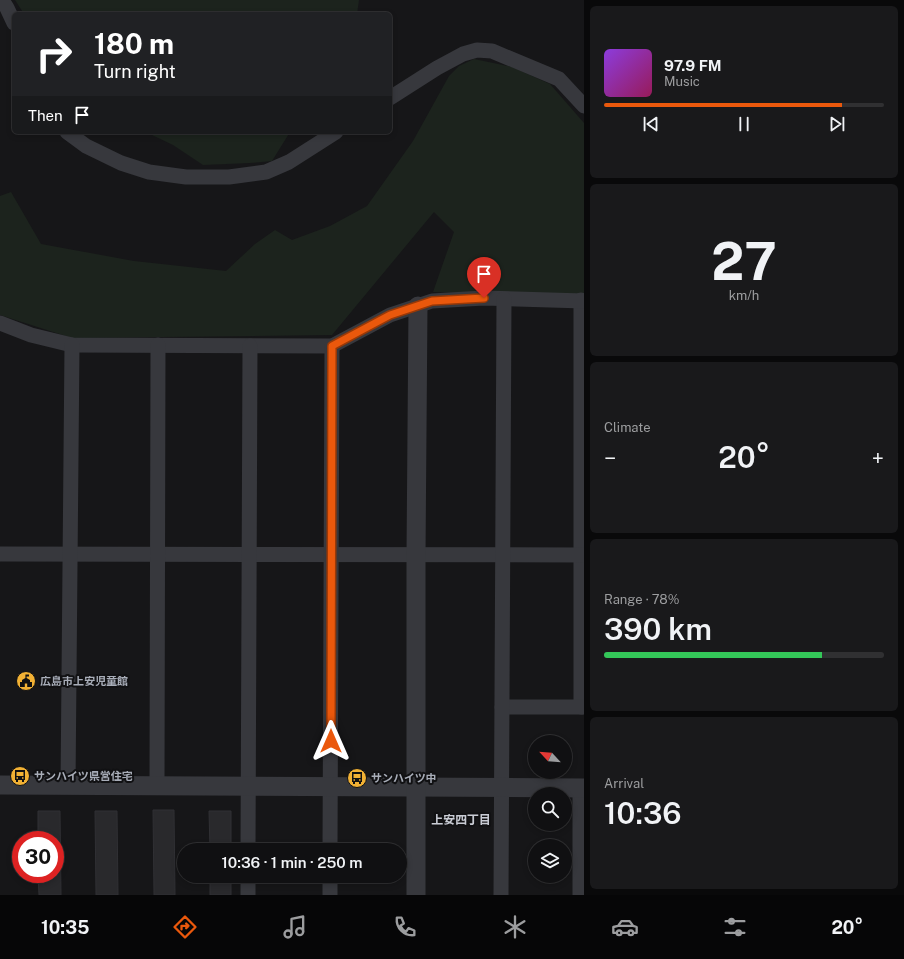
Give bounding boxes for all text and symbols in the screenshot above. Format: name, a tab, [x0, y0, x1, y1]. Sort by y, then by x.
text: 180 m	[94, 27, 174, 60]
icon: right	[28, 28, 80, 80]
text: 97.9 FM	[664, 57, 722, 74]
text: Turn right	[94, 61, 176, 82]
text: Music	[664, 74, 700, 89]
icon: arrive	[71, 104, 93, 126]
text: Then	[28, 107, 63, 124]
icon: previous	[640, 113, 662, 135]
icon: pause	[733, 113, 755, 135]
icon: next	[826, 113, 848, 135]
text: 27	[711, 231, 777, 292]
pin	[467, 257, 501, 298]
icon: arrive	[473, 263, 495, 285]
text: km/h	[729, 288, 759, 303]
text: Climate	[604, 420, 651, 435]
text: 20°	[718, 439, 770, 475]
text: −	[604, 445, 616, 471]
text: +	[872, 445, 884, 471]
text: Range · 78%	[604, 592, 679, 607]
text: 390 km	[604, 611, 712, 647]
public building icon: 広島市上安児童館	[15, 670, 37, 692]
place label: 広島市上安児童館	[40, 675, 128, 687]
position arrow	[310, 720, 352, 762]
north arrow	[528, 735, 572, 779]
map controls	[528, 735, 572, 883]
bus stop icon: サンハイツ県営住宅	[9, 765, 31, 787]
bus stop icon: サンハイツ中	[346, 767, 368, 789]
place label: サンハイツ県営住宅	[34, 770, 133, 782]
place label: サンハイツ中	[371, 772, 437, 784]
text: Arrival	[604, 776, 644, 791]
button: search	[528, 787, 572, 831]
text: 10:36	[604, 795, 682, 831]
district label: 上安四丁目	[431, 813, 491, 827]
speed limit sign: 30	[12, 831, 64, 883]
button: layers	[528, 839, 572, 883]
text: 10:36 · 1 min · 250 m	[221, 854, 363, 871]
icon: directions	[171, 913, 199, 941]
icon: music	[281, 913, 309, 941]
icon: phone	[391, 913, 419, 941]
icon: climate	[501, 913, 529, 941]
icon: car	[611, 913, 639, 941]
icon: filters	[721, 913, 749, 941]
text: 10:35	[41, 917, 89, 938]
text: 20°	[831, 917, 863, 938]

